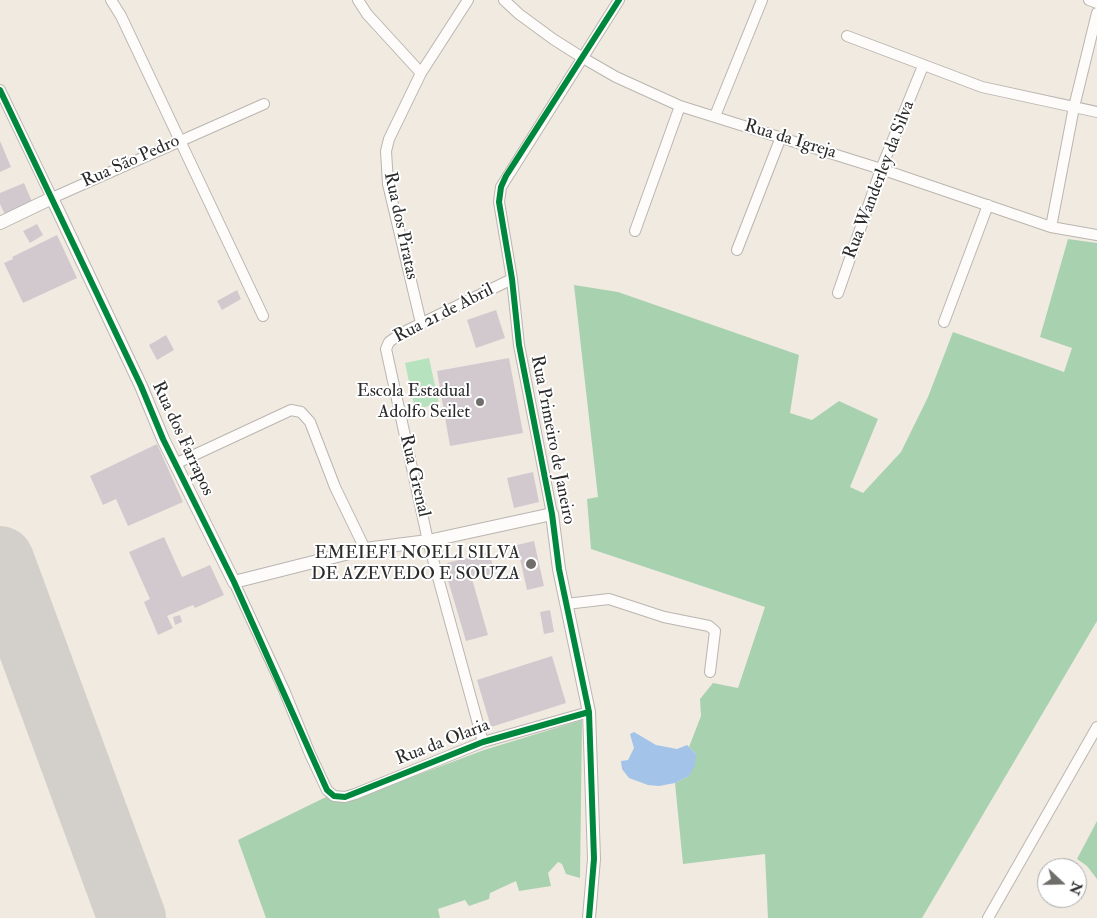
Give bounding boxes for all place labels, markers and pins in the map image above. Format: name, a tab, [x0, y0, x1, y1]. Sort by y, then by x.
place label: Escola Estadual Adolfo Seilet	[357, 381, 470, 424]
marker: Escola Estadual Adolfo Seilet	[474, 396, 486, 408]
place label: EMEIEFI NOELI SILVA DE AZEVEDO E SOUZA	[311, 543, 520, 586]
marker: EMEIEFI NOELI SILVA DE AZEVEDO E SOUZA	[524, 557, 538, 571]

